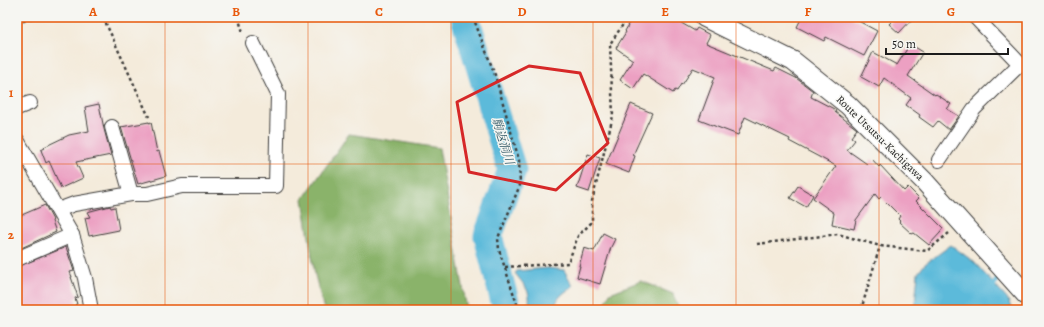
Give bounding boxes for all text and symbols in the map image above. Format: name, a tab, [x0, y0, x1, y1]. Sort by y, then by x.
text: A	[88, 3, 98, 20]
text: B	[232, 3, 240, 20]
text: C	[375, 3, 383, 20]
text: D	[517, 3, 527, 20]
text: E	[661, 3, 669, 20]
text: F	[805, 3, 812, 20]
text: G	[947, 3, 955, 20]
scale bar	[886, 30, 1008, 56]
text: 50 m	[892, 36, 916, 52]
text: 1	[9, 84, 14, 101]
street label: Route Utsutsu-Kachigawa	[833, 92, 928, 184]
water label: 駒返洞川	[488, 116, 518, 168]
text: 2	[8, 226, 15, 243]

